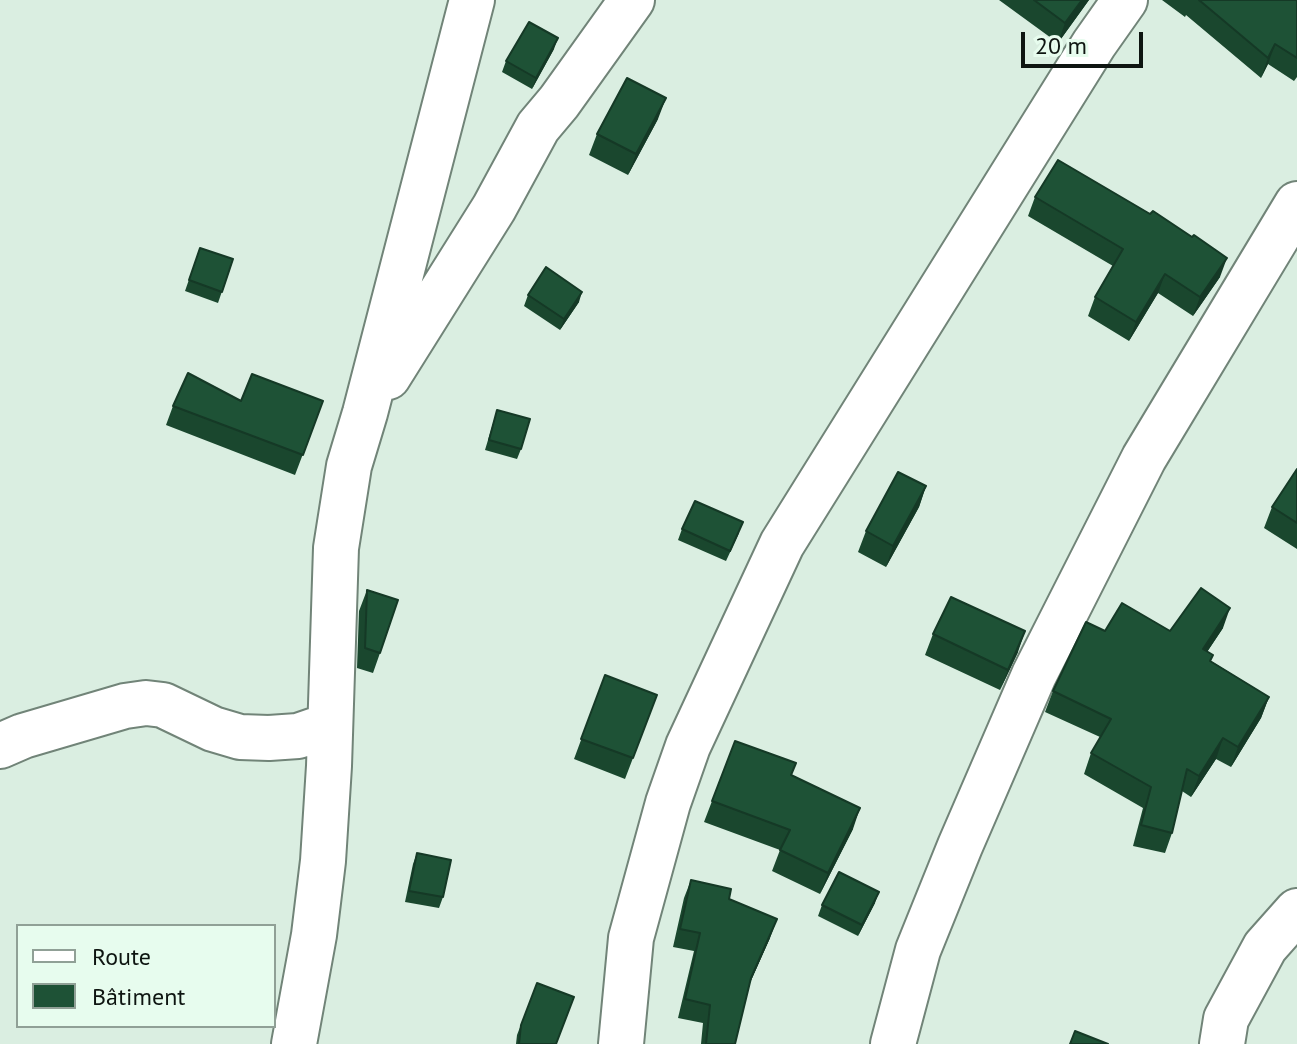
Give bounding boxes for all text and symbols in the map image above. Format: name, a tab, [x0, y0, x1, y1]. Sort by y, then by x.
scale bar	[1025, 16, 1147, 66]
text: 20 m	[1035, 30, 1087, 61]
legend	[16, 924, 276, 1028]
text: Route	[92, 941, 151, 972]
text: Bâtiment	[92, 981, 185, 1012]

